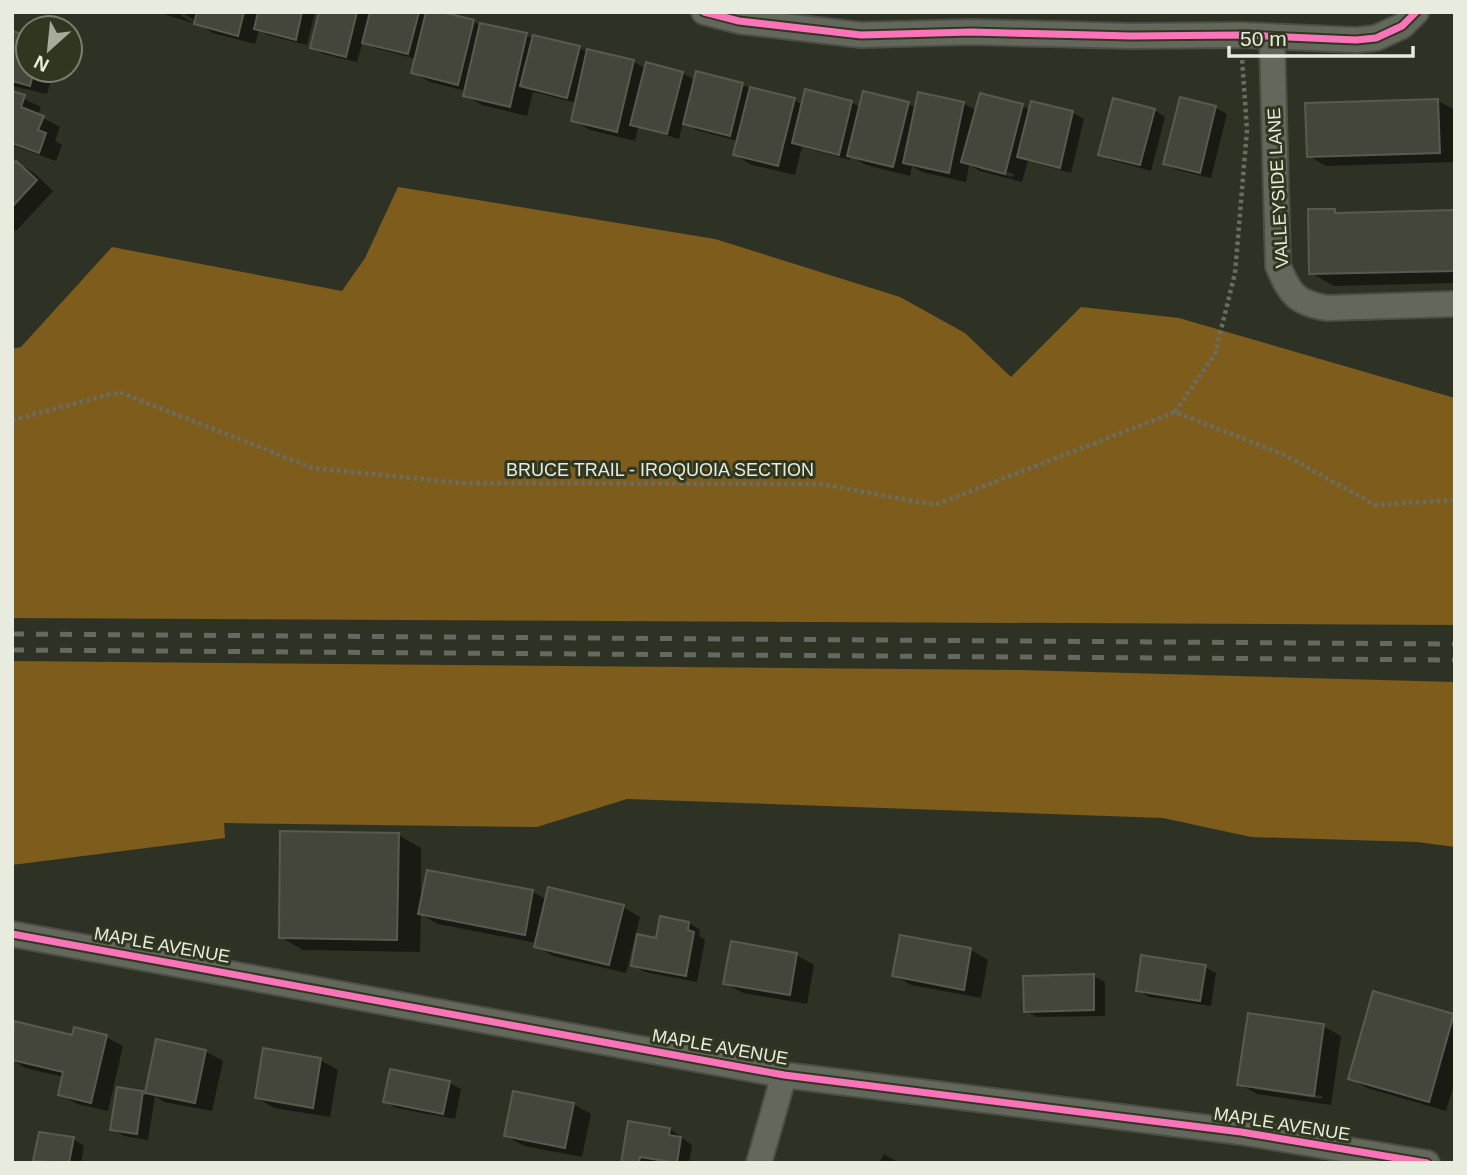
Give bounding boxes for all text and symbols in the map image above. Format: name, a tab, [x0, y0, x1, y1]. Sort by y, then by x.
north arrow	[14, 14, 84, 84]
scale bar	[1229, 14, 1413, 58]
text: 50 m	[1240, 27, 1287, 50]
text: N	[31, 51, 52, 76]
street label: VALLEYSIDE LANE	[1264, 107, 1292, 269]
street label: BRUCE TRAIL - IROQUOIA SECTION	[506, 460, 814, 480]
street label: MAPLE AVENUE	[92, 923, 232, 967]
street label: MAPLE AVENUE	[650, 1025, 790, 1069]
street label: MAPLE AVENUE	[1212, 1103, 1352, 1145]

